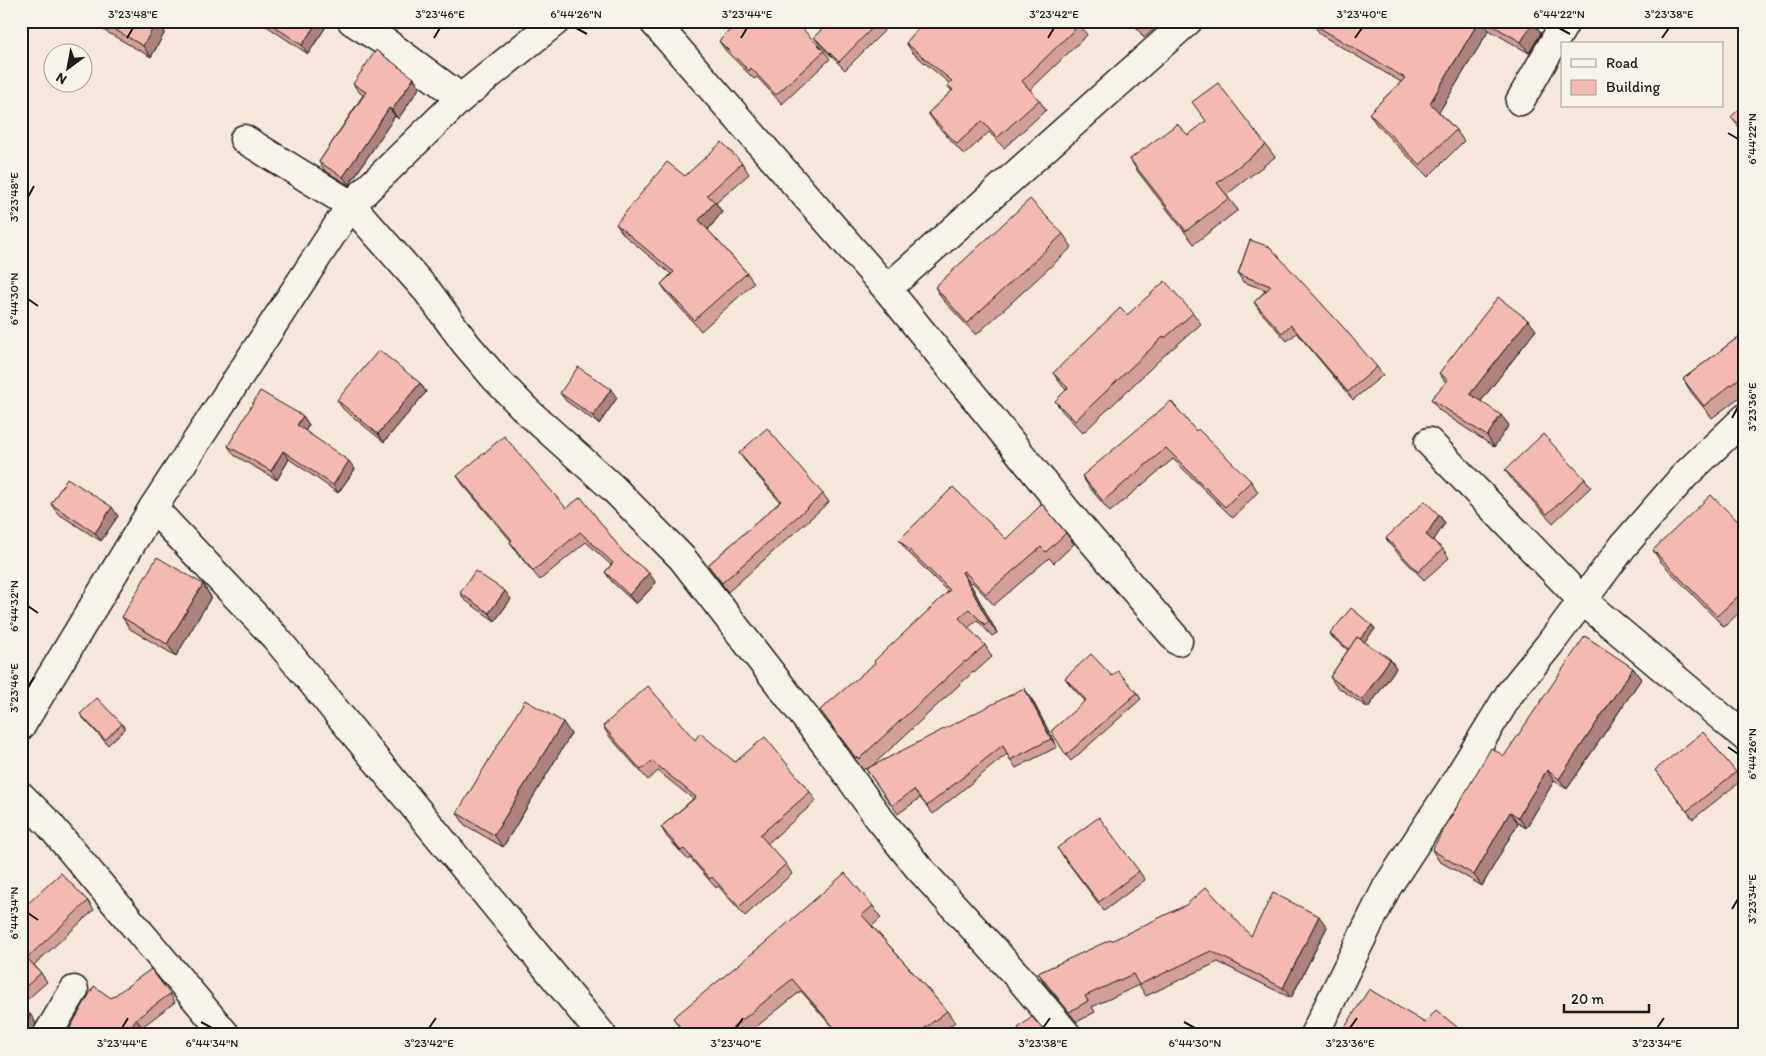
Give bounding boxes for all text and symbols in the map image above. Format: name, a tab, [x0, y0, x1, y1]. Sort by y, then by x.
text: 3°23'48"E	[108, 7, 158, 21]
text: 3°23'46"E	[415, 7, 465, 21]
text: 6°44'26"N	[550, 7, 602, 21]
text: 3°23'44"E	[722, 7, 773, 21]
text: 3°23'42"E	[1029, 7, 1079, 21]
text: 3°23'40"E	[1337, 7, 1388, 21]
text: 6°44'22"N	[1533, 7, 1585, 21]
text: 3°23'38"E	[1644, 7, 1694, 21]
north arrow	[42, 42, 92, 92]
legend	[1561, 42, 1724, 108]
text: Road	[1606, 54, 1639, 72]
text: N	[53, 69, 70, 88]
text: Building	[1606, 78, 1660, 96]
text: 6°44'22"N	[1745, 113, 1759, 165]
text: 3°23'48"E	[7, 172, 21, 222]
text: 6°44'30"N	[7, 273, 21, 325]
text: 3°23'36"E	[1745, 382, 1759, 432]
text: 6°44'32"N	[7, 580, 21, 632]
text: 3°23'46"E	[7, 663, 21, 713]
text: 6°44'26"N	[1745, 728, 1759, 780]
text: 3°23'34"E	[1745, 874, 1759, 924]
text: 6°44'34"N	[7, 887, 21, 939]
scale bar	[1564, 981, 1648, 1013]
text: 20 m	[1571, 990, 1605, 1008]
text: 3°23'44"E	[97, 1036, 148, 1050]
text: 6°44'34"N	[186, 1036, 238, 1050]
text: 3°23'42"E	[404, 1036, 454, 1050]
text: 3°23'40"E	[711, 1036, 762, 1050]
text: 3°23'38"E	[1018, 1036, 1068, 1050]
text: 6°44'30"N	[1169, 1036, 1221, 1050]
text: 3°23'36"E	[1325, 1036, 1375, 1050]
text: 3°23'34"E	[1632, 1036, 1682, 1050]

